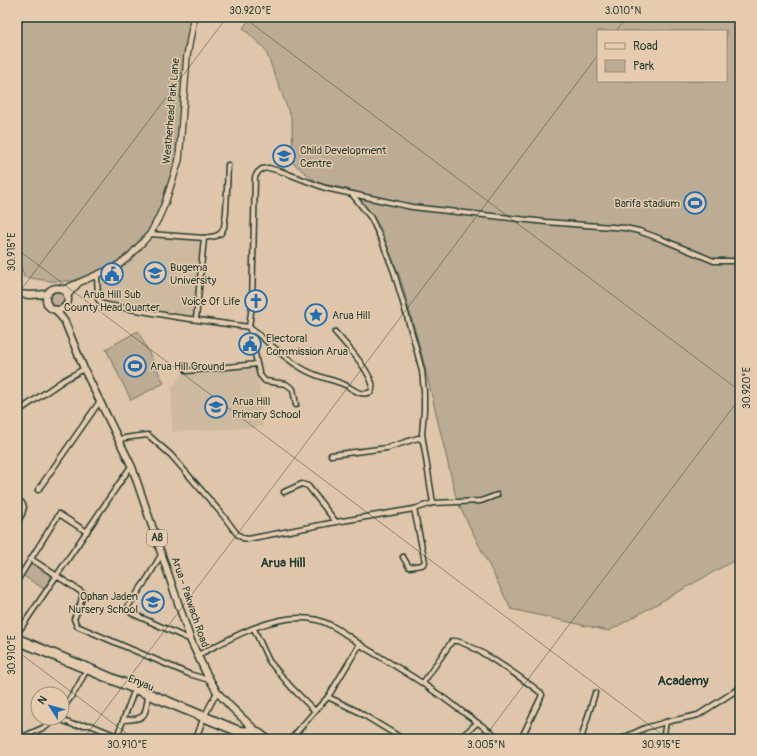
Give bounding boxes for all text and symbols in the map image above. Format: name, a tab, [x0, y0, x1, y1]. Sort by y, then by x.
text: 30.920°E	[229, 5, 271, 17]
text: 3.010°N	[605, 5, 641, 17]
legend	[597, 30, 727, 82]
text: Road	[633, 39, 658, 54]
street label: Weatherhead Park Lane	[160, 57, 182, 165]
text: Park	[633, 59, 654, 74]
school or university icon: Child Development Centre	[271, 143, 297, 169]
place label: Child Development Centre	[300, 144, 387, 170]
sports icon: Barifa stadium	[682, 190, 708, 216]
place label: Barifa stadium	[614, 197, 680, 210]
text: 30.915°E	[6, 233, 18, 271]
school or university icon: Bugema University	[142, 260, 168, 286]
public building icon: Arua Hill Sub County Head Quarter	[99, 261, 125, 287]
place label: Bugema University	[170, 261, 216, 287]
place label: Arua Hill Sub County Head Quarter	[64, 288, 160, 314]
church icon: Voice Of Life	[243, 288, 269, 314]
place label: Voice Of Life	[181, 295, 241, 308]
place icon: Arua Hill	[303, 302, 329, 328]
place label: Arua Hill	[332, 309, 370, 322]
public building icon: Electoral Commission Arua	[237, 331, 263, 357]
place label: Electoral Commission Arua	[266, 332, 348, 358]
sports icon: Arua Hill Ground	[122, 353, 148, 379]
place label: Arua Hill Ground	[150, 360, 225, 373]
text: 30.920°E	[741, 367, 753, 409]
school or university icon: Arua Hill Primary School	[203, 394, 229, 420]
place label: Arua Hill Primary School	[232, 395, 301, 421]
road number: A8	[147, 530, 167, 546]
street label: Arua - Pakwach Road	[168, 555, 212, 649]
district label: Arua Hill	[260, 555, 306, 571]
school or university icon: Ophan Jaden Nursery School	[140, 589, 166, 615]
place label: Ophan Jaden Nursery School	[68, 590, 138, 616]
text: 30.910°E	[6, 635, 18, 675]
street label: Enyau	[126, 672, 156, 694]
district label: Academy	[658, 673, 709, 689]
north arrow	[30, 686, 70, 726]
text: N	[35, 693, 50, 707]
text: 30.910°E	[107, 739, 147, 751]
text: 3.005°N	[467, 739, 505, 751]
text: 30.915°E	[642, 739, 680, 751]

